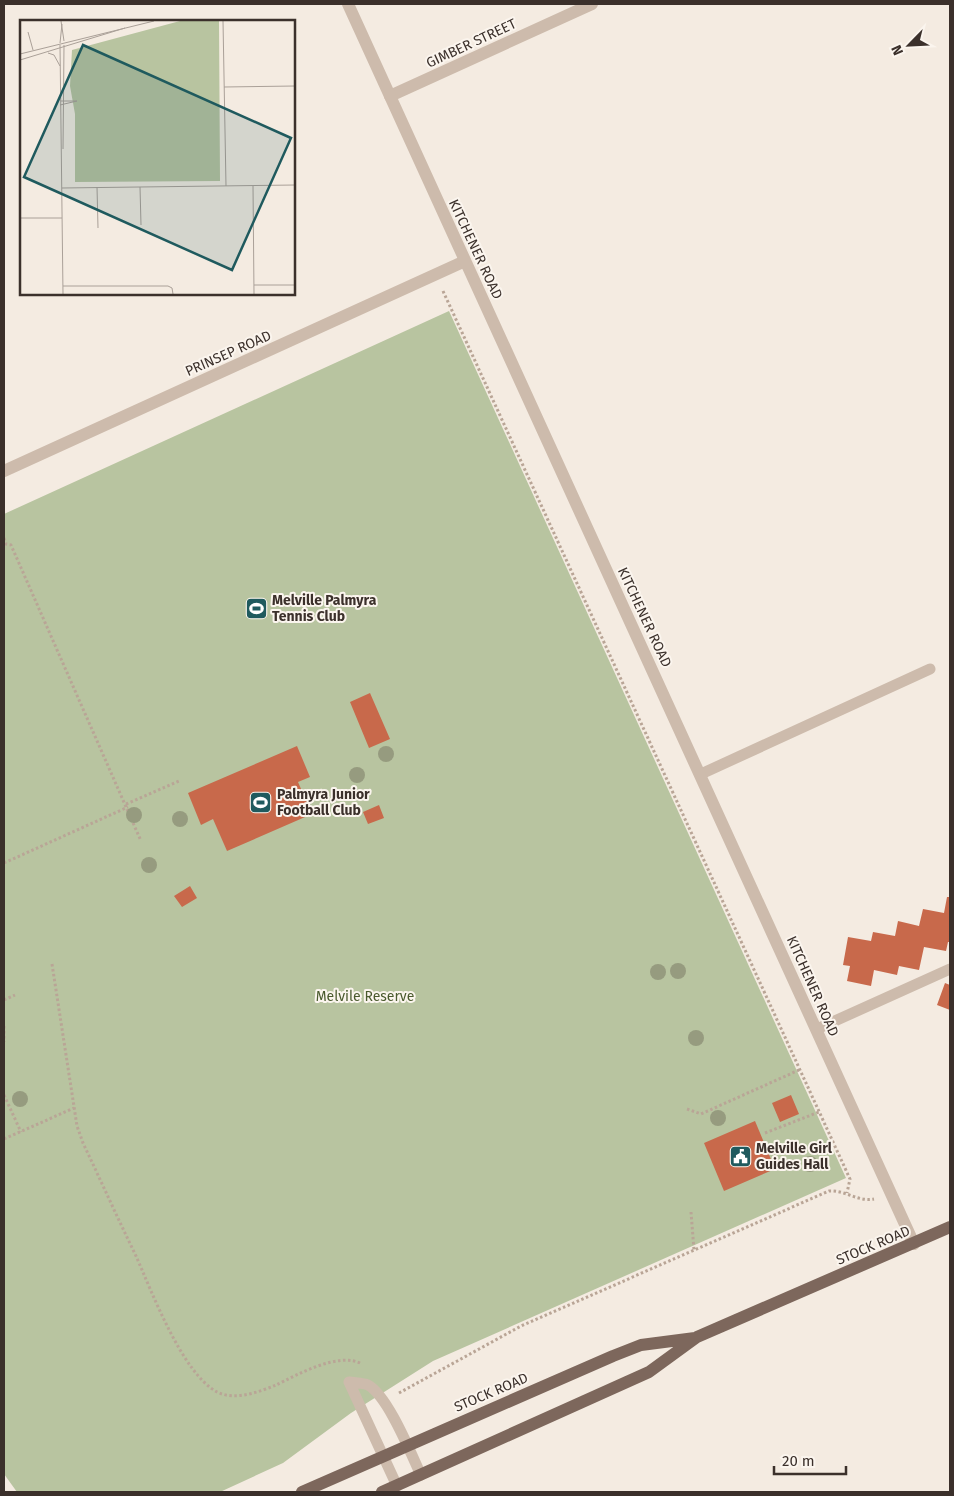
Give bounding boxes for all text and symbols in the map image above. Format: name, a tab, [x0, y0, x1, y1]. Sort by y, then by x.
street label: GIMBER STREET	[424, 15, 520, 72]
inset map	[20, 20, 295, 295]
north arrow	[884, 20, 934, 70]
text: N	[888, 42, 907, 58]
street label: KITCHENER ROAD	[445, 197, 506, 302]
street label: PRINSEP ROAD	[183, 327, 274, 380]
street label: KITCHENER ROAD	[614, 565, 675, 670]
place label: Melville Palmyra Tennis Club	[272, 592, 377, 625]
sports icon: Melville Palmyra Tennis Club	[244, 596, 268, 620]
place label: Palmyra Junior Football Club	[277, 786, 370, 819]
sports icon: Palmyra Junior Football Club	[249, 790, 273, 814]
street label: KITCHENER ROAD	[783, 933, 842, 1039]
park label: Melvile Reserve	[316, 988, 414, 1005]
place label: Melville Girl Guides Hall	[756, 1140, 833, 1173]
public building icon: Melville Girl Guides Hall	[728, 1144, 752, 1168]
street label: STOCK ROAD	[834, 1222, 913, 1269]
street label: STOCK ROAD	[452, 1369, 531, 1416]
scale bar	[774, 1444, 846, 1476]
text: 20 m	[782, 1452, 815, 1470]

